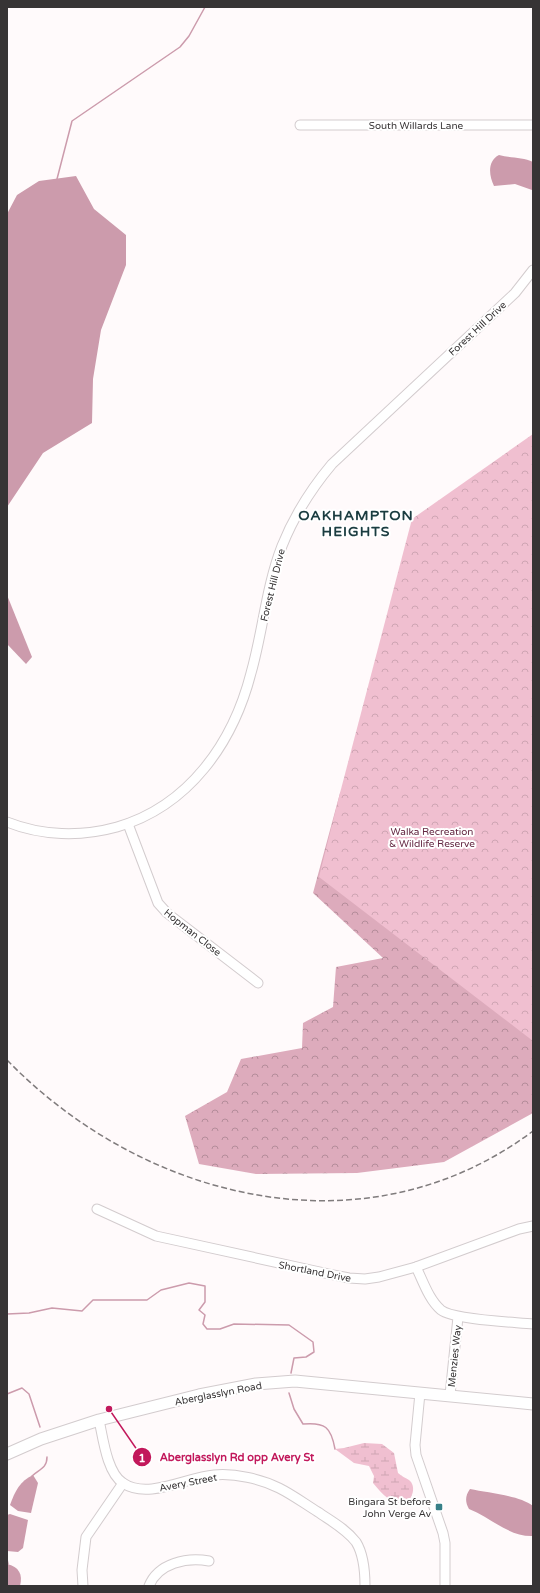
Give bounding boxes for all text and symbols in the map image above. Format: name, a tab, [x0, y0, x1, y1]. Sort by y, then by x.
street label: South Willards Lane	[369, 120, 464, 132]
street label: Forest Hill Drive	[446, 299, 509, 359]
district label: OAKHAMPTON HEIGHTS	[298, 507, 414, 540]
street label: Forest Hill Drive	[258, 547, 288, 623]
park label: Walka Recreation & Wildlife Reserve	[389, 826, 475, 850]
street label: Hopman Close	[161, 907, 224, 959]
street label: Shortland Drive	[278, 1259, 352, 1285]
street label: Menzies Way	[446, 1324, 464, 1388]
street label: Aberglasslyn Road	[173, 1380, 263, 1408]
callout: Aberglasslyn Rd opp Avery St	[132, 1446, 323, 1469]
text: 1	[138, 1451, 146, 1465]
text: Aberglasslyn Rd opp Avery St	[160, 1451, 315, 1465]
street label: Avery Street	[158, 1471, 218, 1494]
place label: Bingara St before John Verge Av	[348, 1496, 432, 1520]
marker: Bingara St before John Verge Av	[434, 1502, 444, 1512]

